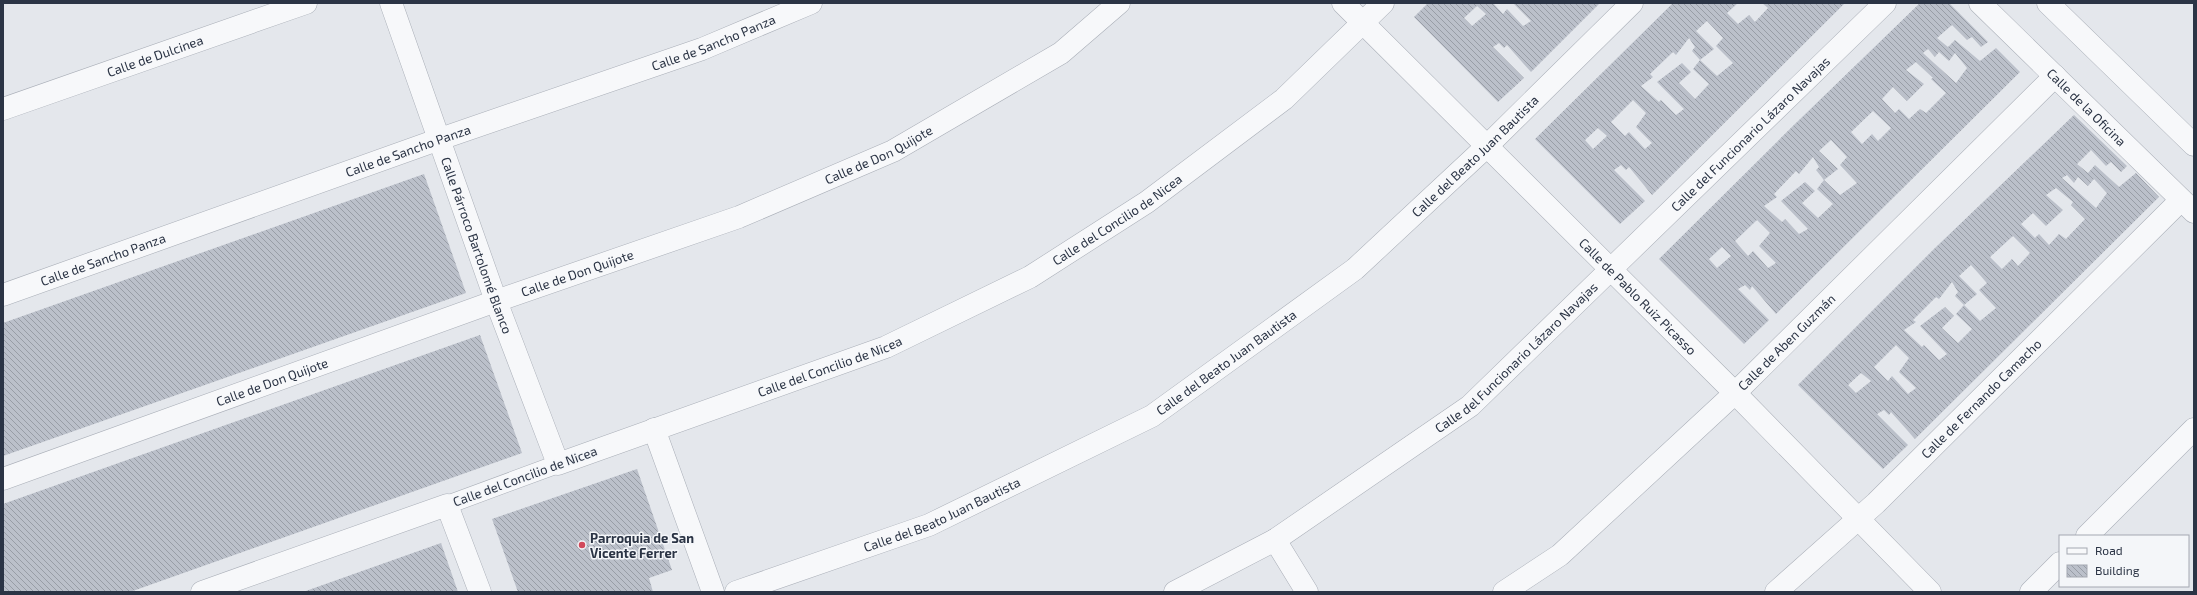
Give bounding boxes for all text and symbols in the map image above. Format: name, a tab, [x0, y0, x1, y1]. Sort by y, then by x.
street label: Calle de Sancho Panza	[649, 11, 778, 74]
street label: Calle de Dulcinea	[105, 32, 205, 80]
street label: Calle del Funcionario Lázaro Navajas	[1667, 53, 1833, 215]
street label: Calle de la Oficina	[2044, 65, 2130, 149]
street label: Calle del Beato Juan Bautista	[1408, 92, 1542, 220]
street label: Calle de Sancho Panza	[343, 121, 473, 180]
street label: Calle de Don Quijote	[822, 122, 935, 187]
street label: Calle Párroco Bartolomé Blanco	[438, 155, 516, 336]
street label: Calle del Concilio de Nicea	[1049, 171, 1185, 269]
street label: Calle de Sancho Panza	[38, 230, 168, 289]
street label: Calle de Pablo Ruiz Picasso	[1576, 235, 1700, 358]
street label: Calle de Don Quijote	[519, 246, 636, 300]
street label: Calle del Funcionario Lázaro Navajas	[1432, 279, 1601, 436]
street label: Calle de Aben Guzmán	[1734, 290, 1838, 394]
street label: Calle del Beato Juan Bautista	[1153, 306, 1299, 418]
street label: Calle del Concilio de Nicea	[755, 332, 905, 400]
street label: Calle de Fernando Camacho	[1918, 335, 2045, 462]
street label: Calle de Don Quijote	[214, 354, 330, 409]
street label: Calle del Concilio de Nicea	[451, 442, 599, 510]
street label: Calle del Beato Juan Bautista	[861, 474, 1023, 555]
place label: Parroquia de San Vicente Ferrer	[590, 530, 694, 561]
legend	[2059, 535, 2189, 587]
marker: Parroquia de San Vicente Ferrer	[577, 540, 587, 550]
text: Road	[2095, 543, 2123, 557]
text: Building	[2095, 563, 2140, 577]

